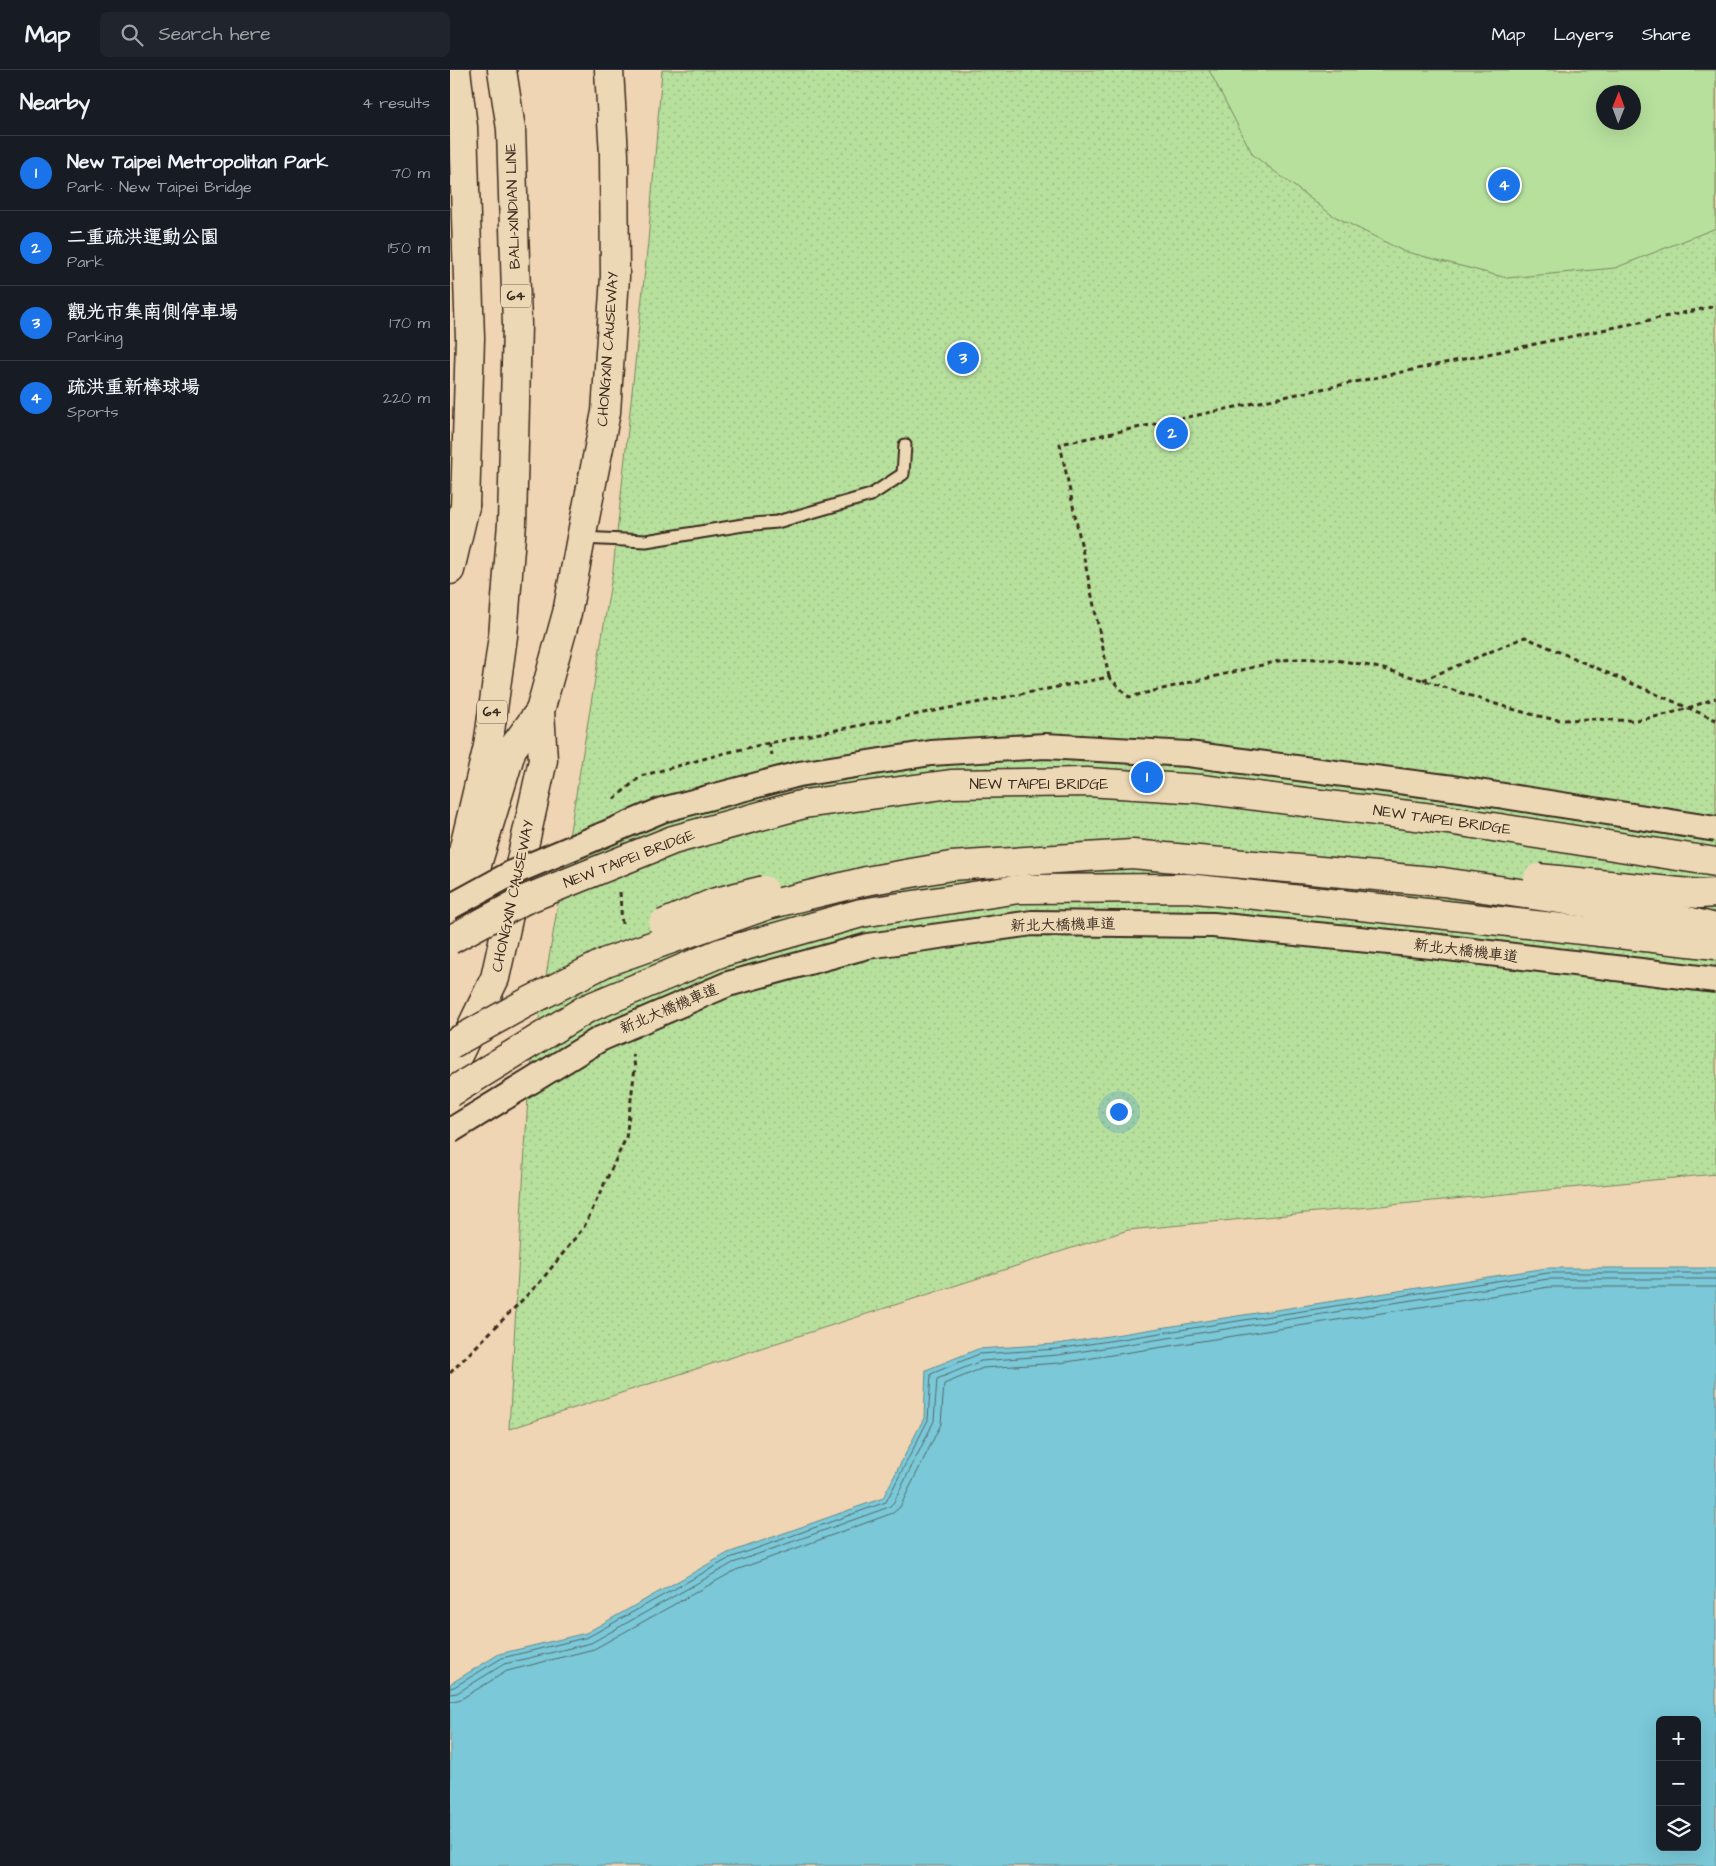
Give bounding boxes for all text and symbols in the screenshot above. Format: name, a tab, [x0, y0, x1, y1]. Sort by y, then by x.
search box	[100, 12, 450, 57]
text: Map	[25, 18, 70, 52]
icon: search	[118, 21, 146, 49]
text: Search here	[158, 21, 271, 48]
text: Map	[1491, 22, 1525, 47]
text: Layers	[1553, 22, 1614, 47]
text: Share	[1642, 22, 1691, 47]
north arrow	[1596, 85, 1641, 130]
text: Nearby	[20, 88, 90, 117]
text: 4 results	[362, 92, 430, 114]
street label: BALI-XINDIAN LINE	[500, 142, 526, 269]
text: New Taipei Metropolitan Park	[67, 149, 328, 176]
text: 1	[35, 162, 37, 184]
text: 70 m	[391, 162, 430, 184]
pin: 4	[1488, 166, 1520, 204]
text: Park · New Taipei Bridge	[67, 176, 252, 198]
text: 二重疏洪運動公園	[67, 224, 219, 251]
text: 2	[31, 237, 41, 259]
text: 150 m	[388, 237, 430, 259]
text: Park	[67, 251, 104, 273]
street label: CHONGXIN CAUSEWAY	[592, 271, 624, 427]
road number: 64	[501, 285, 531, 308]
text: 觀光市集南側停車場	[67, 299, 238, 326]
text: 3	[32, 312, 40, 334]
text: 170 m	[389, 312, 430, 334]
text: Parking	[67, 326, 123, 348]
pin: 3	[947, 339, 979, 377]
text: 疏洪重新棒球場	[67, 374, 200, 401]
text: 4	[31, 387, 41, 409]
text: 220 m	[383, 387, 430, 409]
text: Sports	[67, 401, 119, 423]
pin: 2	[1156, 414, 1188, 452]
road number: 64	[477, 700, 507, 724]
pin: 1	[1131, 758, 1163, 796]
street label: NEW TAIPEI BRIDGE	[970, 774, 1109, 795]
street label: NEW TAIPEI BRIDGE	[1372, 800, 1512, 840]
street label: CHONGXIN CAUSEWAY	[487, 818, 539, 974]
street label: NEW TAIPEI BRIDGE	[560, 824, 698, 894]
street label: 新北大橋機車道	[1010, 914, 1116, 936]
street label: 新北大橋機車道	[1413, 934, 1519, 968]
street label: 新北大橋機車道	[617, 979, 721, 1039]
your location	[1106, 1099, 1132, 1125]
map controls	[1656, 1716, 1701, 1851]
button: +	[1656, 1716, 1701, 1761]
button: −	[1656, 1761, 1701, 1806]
button: layers	[1656, 1806, 1701, 1851]

